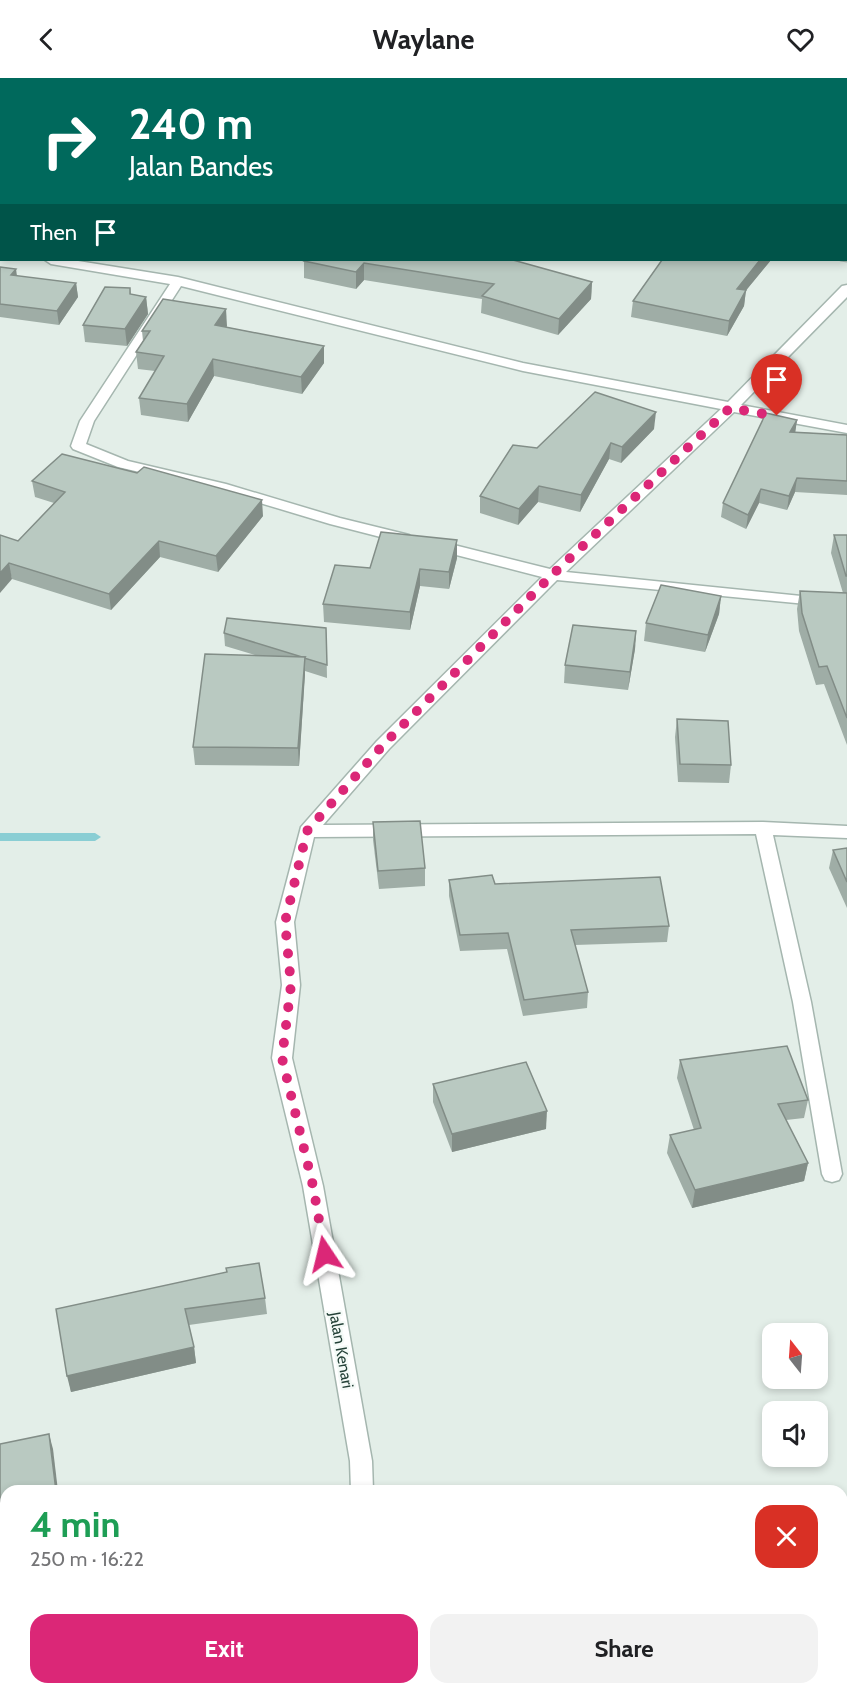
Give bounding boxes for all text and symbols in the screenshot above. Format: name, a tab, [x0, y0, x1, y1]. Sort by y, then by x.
icon: back	[30, 23, 63, 56]
text: Waylane	[373, 23, 474, 56]
icon: heart	[784, 23, 817, 56]
text: 240 m	[129, 98, 253, 150]
icon: right	[30, 102, 108, 180]
text: Jalan Bandes	[129, 150, 273, 183]
icon: arrive	[89, 216, 122, 249]
text: Then	[30, 219, 77, 246]
pin	[751, 354, 802, 416]
icon: arrive	[760, 363, 793, 396]
position arrow	[293, 1222, 357, 1286]
street label: Jalan Kenari	[325, 1309, 358, 1390]
north arrow	[762, 1323, 828, 1389]
map controls	[762, 1323, 828, 1467]
button: sound	[762, 1401, 828, 1467]
text: 4 min	[30, 1502, 120, 1546]
button: close	[755, 1505, 818, 1568]
text: 250 m · 16:22	[30, 1547, 144, 1571]
button: Exit	[30, 1614, 418, 1683]
button: Share	[430, 1614, 818, 1683]

